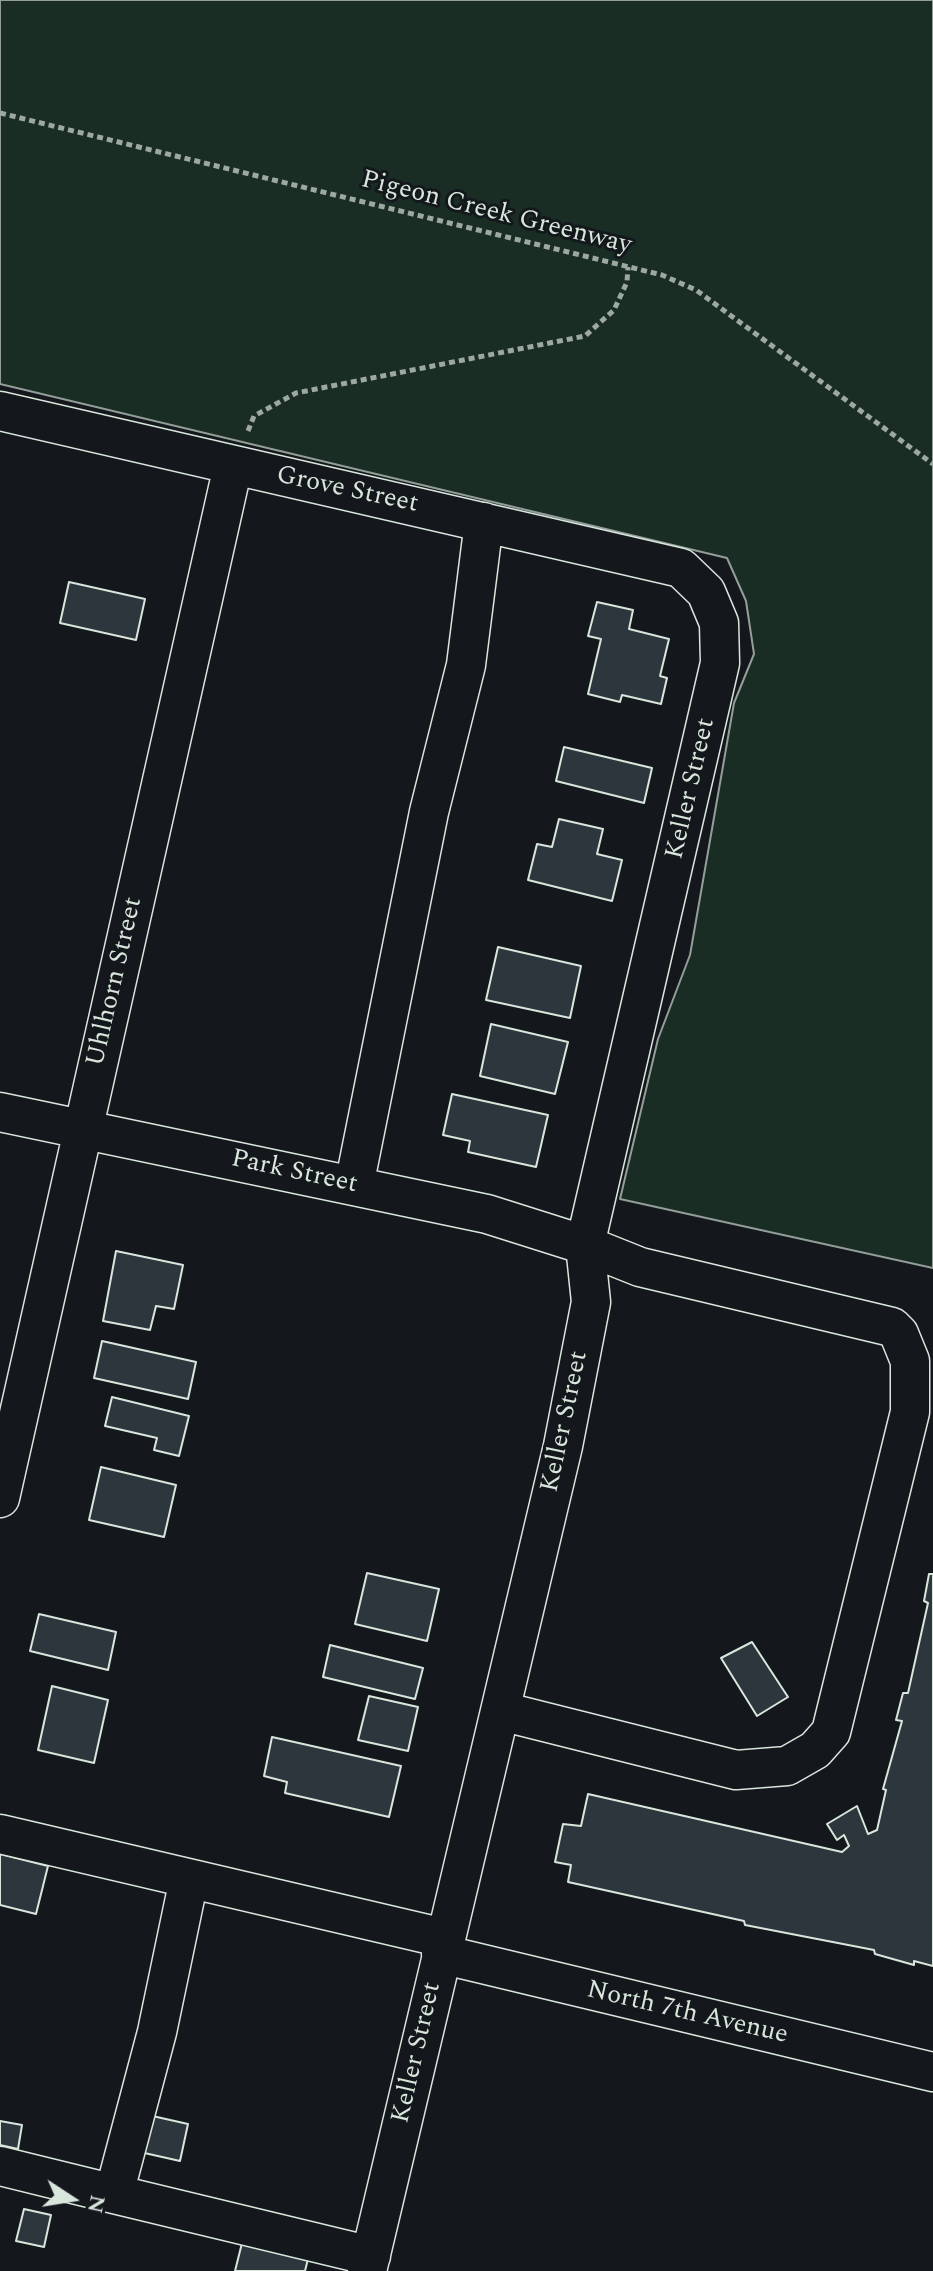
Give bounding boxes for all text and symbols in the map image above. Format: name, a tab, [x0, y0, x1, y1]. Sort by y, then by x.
street label: Pigeon Creek Greenway	[358, 165, 634, 263]
street label: Grove Street	[273, 461, 421, 521]
street label: Keller Street	[661, 715, 723, 863]
street label: Uhlhorn Street	[81, 894, 151, 1070]
street label: Park Street	[228, 1144, 360, 1202]
street label: Keller Street	[536, 1348, 596, 1496]
street label: North 7th Avenue	[583, 1976, 791, 2052]
street label: Keller Street	[387, 1979, 449, 2127]
north arrow	[32, 2159, 112, 2239]
text: N	[78, 2192, 114, 2216]

